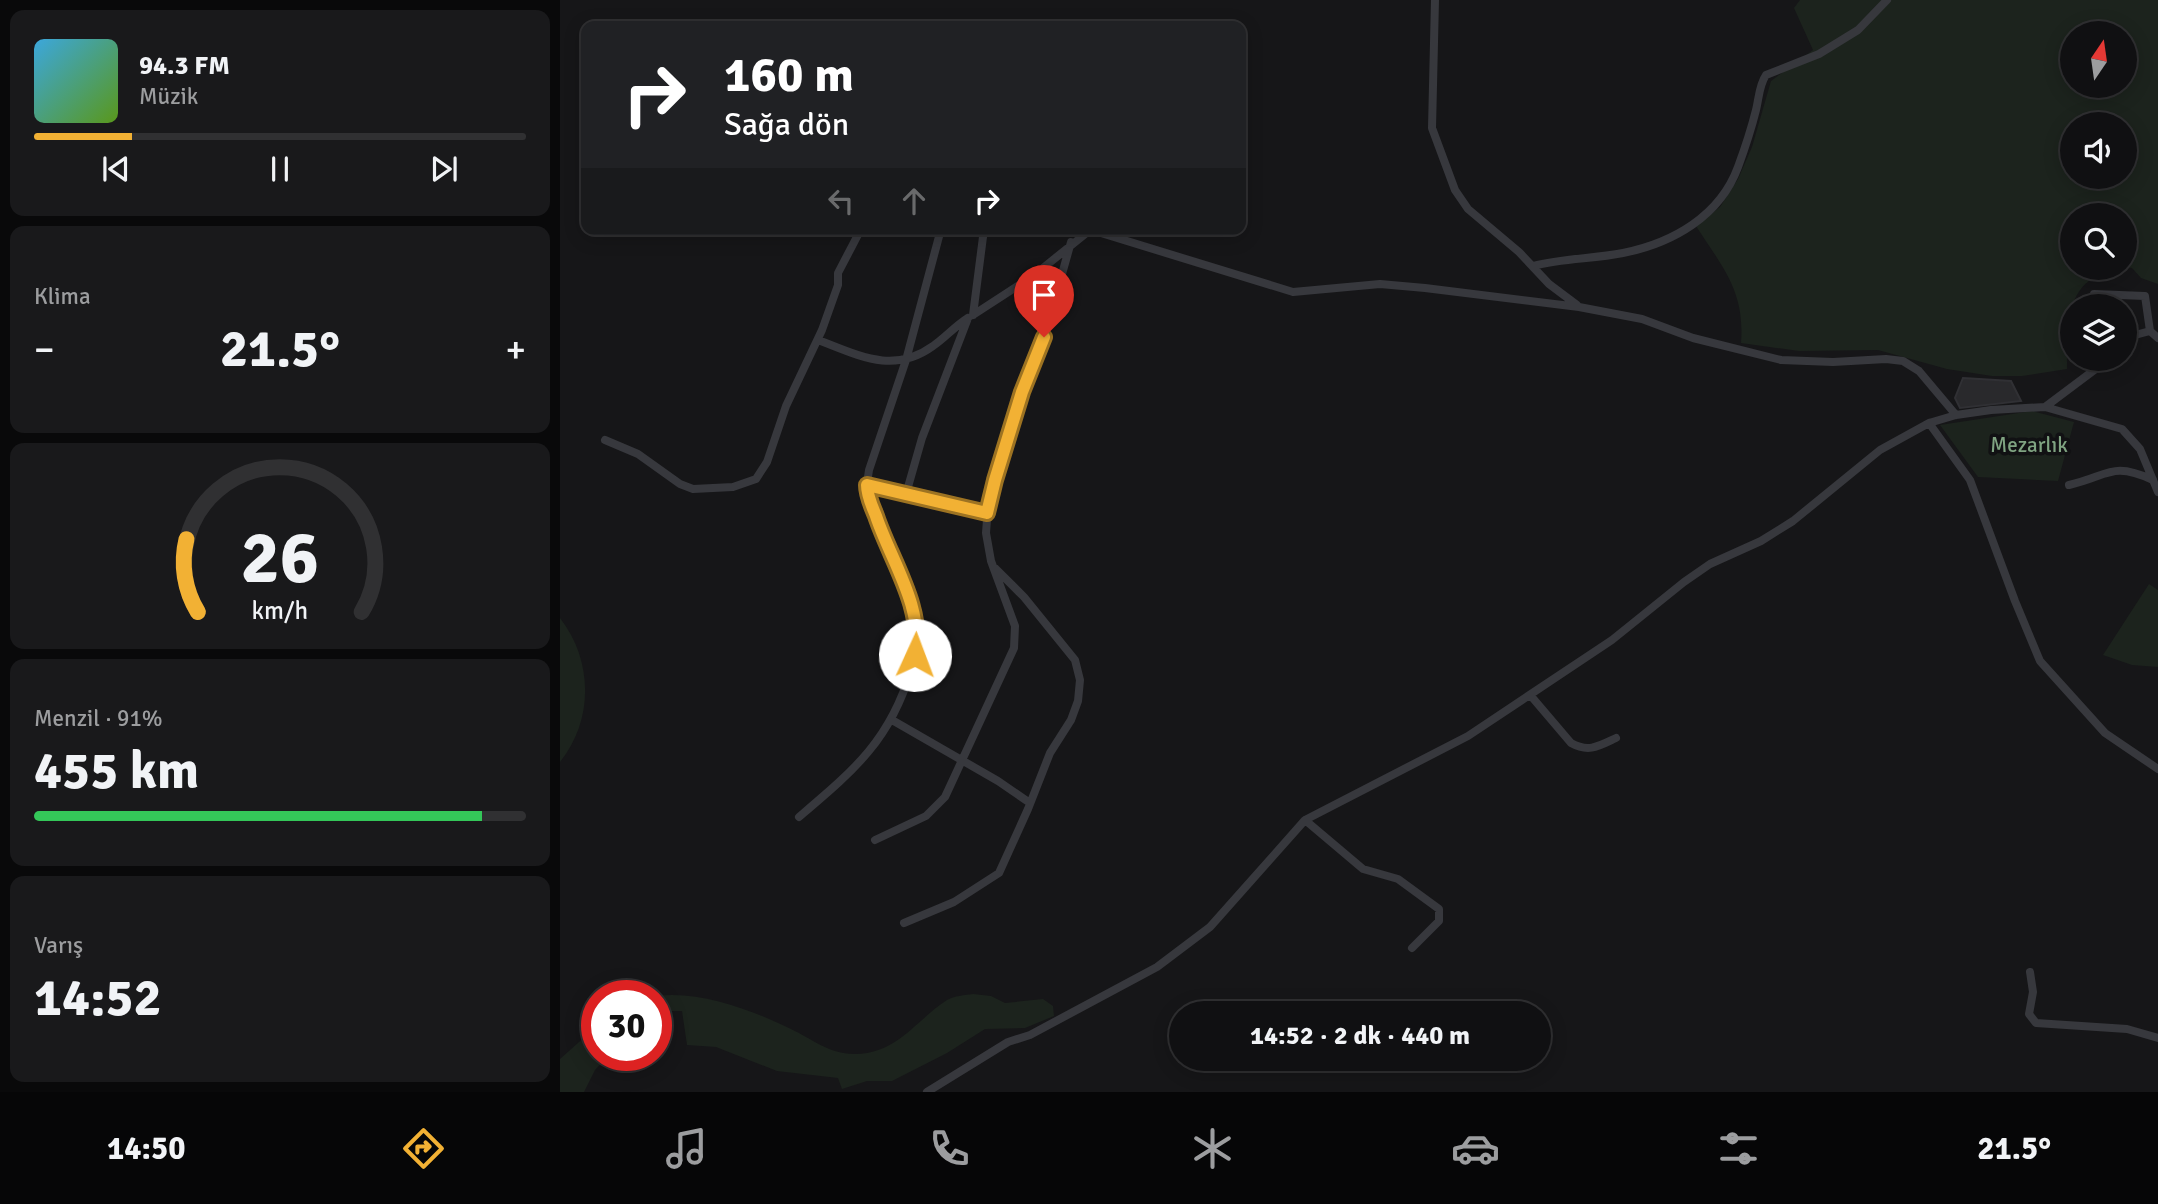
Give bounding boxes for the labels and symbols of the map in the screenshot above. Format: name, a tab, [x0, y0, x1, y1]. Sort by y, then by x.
north arrow	[2060, 21, 2137, 98]
pin	[1014, 265, 1074, 337]
park label: Mezarlık	[1990, 432, 2068, 458]
position arrow	[878, 618, 952, 692]
speed limit sign: 30	[581, 980, 672, 1071]

